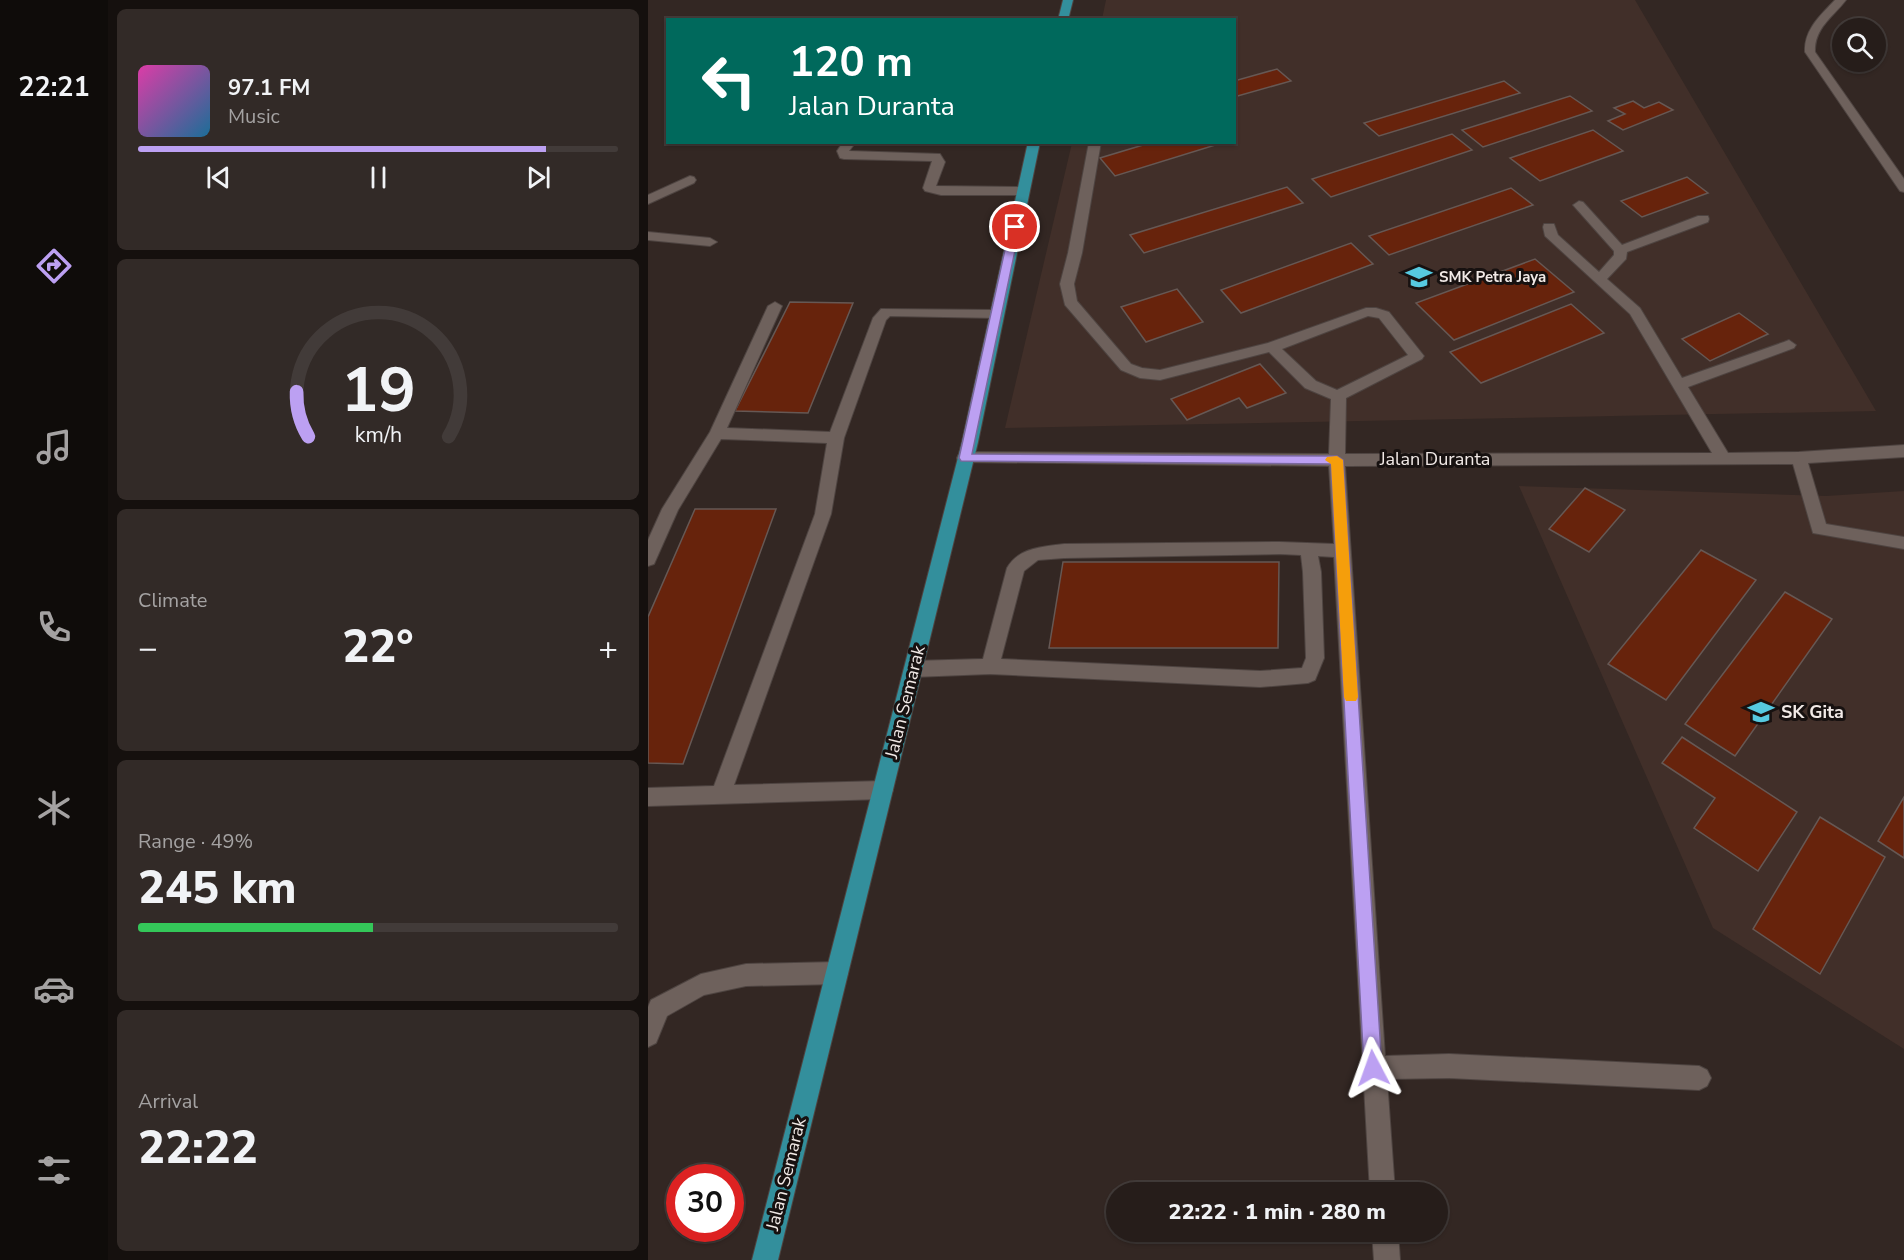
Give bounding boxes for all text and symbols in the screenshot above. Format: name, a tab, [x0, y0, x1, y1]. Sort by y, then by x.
map controls	[1832, 18, 1886, 72]
button: search	[1832, 18, 1886, 72]
text: 120 m	[789, 34, 913, 91]
icon: left	[690, 42, 768, 120]
text: 22:21	[18, 69, 90, 106]
text: 97.1 FM	[228, 73, 310, 103]
text: Jalan Duranta	[789, 88, 955, 125]
text: Music	[228, 103, 280, 130]
icon: previous	[202, 161, 235, 194]
icon: pause	[362, 161, 395, 194]
icon: next	[522, 161, 555, 194]
pin	[989, 201, 1040, 252]
icon: arrive	[998, 210, 1031, 243]
icon: directions	[33, 245, 75, 287]
school or university icon: SMK Petra Jaya	[1404, 262, 1434, 292]
place label: SMK Petra Jaya	[1439, 267, 1546, 287]
text: 19	[341, 348, 415, 433]
text: km/h	[354, 420, 402, 450]
icon: music	[33, 426, 75, 468]
street label: Jalan Duranta	[1379, 447, 1490, 471]
text: Climate	[138, 587, 207, 614]
icon: phone	[33, 606, 75, 648]
text: 22°	[342, 617, 414, 678]
text: −	[138, 626, 158, 671]
text: +	[598, 626, 618, 671]
street label: Jalan Semarak	[879, 642, 931, 762]
school or university icon: SK Gita	[1746, 697, 1776, 727]
place label: SK Gita	[1781, 700, 1844, 724]
icon: climate	[33, 787, 75, 829]
text: Range · 49%	[138, 828, 253, 855]
text: 245 km	[138, 858, 297, 919]
icon: car	[33, 968, 75, 1010]
position arrow	[1341, 1036, 1405, 1100]
text: Arrival	[138, 1088, 198, 1115]
street label: Jalan Semarak	[760, 1114, 812, 1234]
text: 22:22	[138, 1118, 258, 1179]
icon: filters	[33, 1149, 75, 1191]
speed limit sign: 30	[666, 1164, 744, 1242]
text: 22:22 · 1 min · 280 m	[1168, 1197, 1386, 1227]

